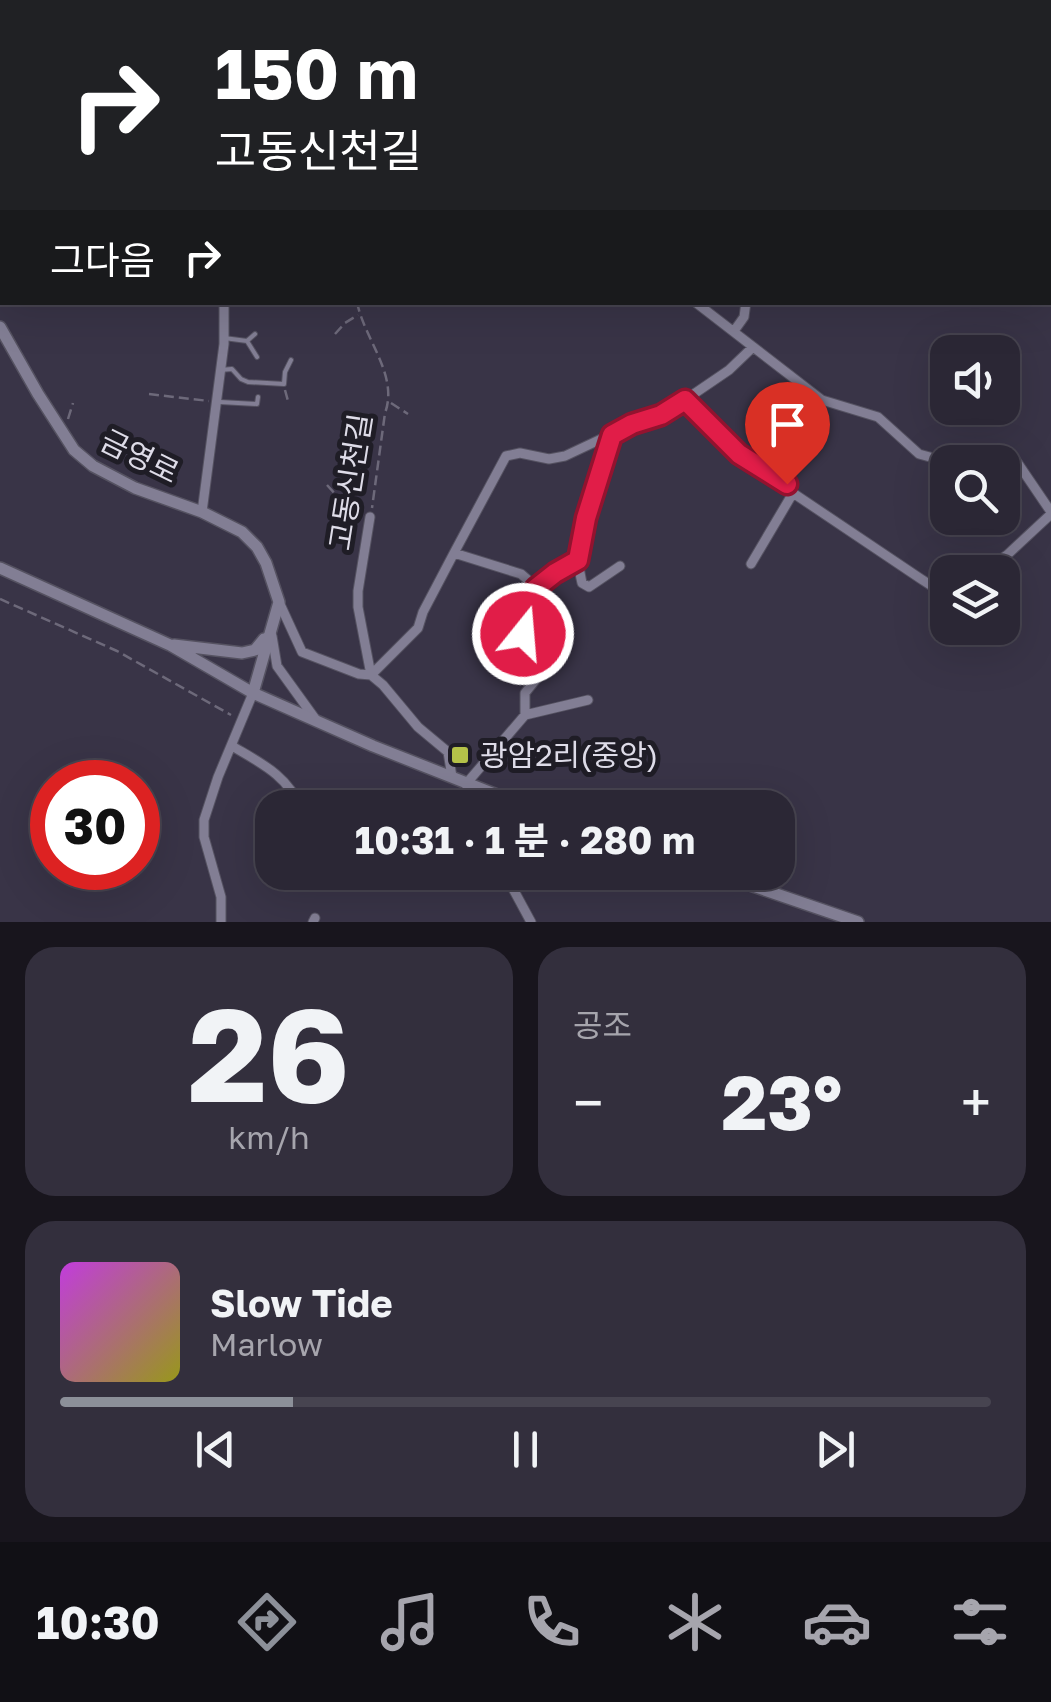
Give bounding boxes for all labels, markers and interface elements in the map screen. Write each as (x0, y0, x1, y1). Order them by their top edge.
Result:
text: 150 m (215, 30, 418, 114)
icon: right (50, 40, 180, 170)
text: 고동신천길 (215, 123, 422, 177)
icon: right (175, 230, 230, 285)
text: 그다음 (50, 237, 155, 282)
map controls (930, 335, 1020, 645)
button: sound (930, 335, 1020, 425)
pin (745, 382, 830, 485)
icon: arrive (760, 397, 815, 452)
street label: 고동신천길 (321, 411, 379, 553)
street label: 금영로 (95, 422, 185, 490)
button: search (930, 445, 1020, 535)
button: layers (930, 555, 1020, 645)
position arrow (471, 582, 575, 686)
place label: 광암2리(중앙) (480, 737, 658, 773)
marker: 광암2리(중앙) (449, 744, 471, 766)
speed limit sign: 30 (30, 760, 160, 890)
text: 10:31 · 1 분 · 280 m (355, 817, 695, 862)
text: 26 (188, 975, 350, 1131)
text: 공조 (573, 1006, 632, 1044)
text: 23° (722, 1056, 842, 1147)
text: − (573, 1069, 603, 1135)
text: + (961, 1069, 991, 1135)
text: km/h (228, 1118, 310, 1156)
text: Slow Tide (210, 1280, 393, 1325)
text: Marlow (210, 1325, 323, 1363)
icon: previous (188, 1422, 243, 1477)
icon: pause (498, 1422, 553, 1477)
icon: next (808, 1422, 863, 1477)
icon: directions (232, 1587, 302, 1657)
icon: music (375, 1587, 445, 1657)
icon: phone (517, 1587, 587, 1657)
icon: climate (660, 1587, 730, 1657)
icon: car (802, 1587, 872, 1657)
icon: filters (945, 1587, 1015, 1657)
text: 10:30 (36, 1595, 160, 1649)

